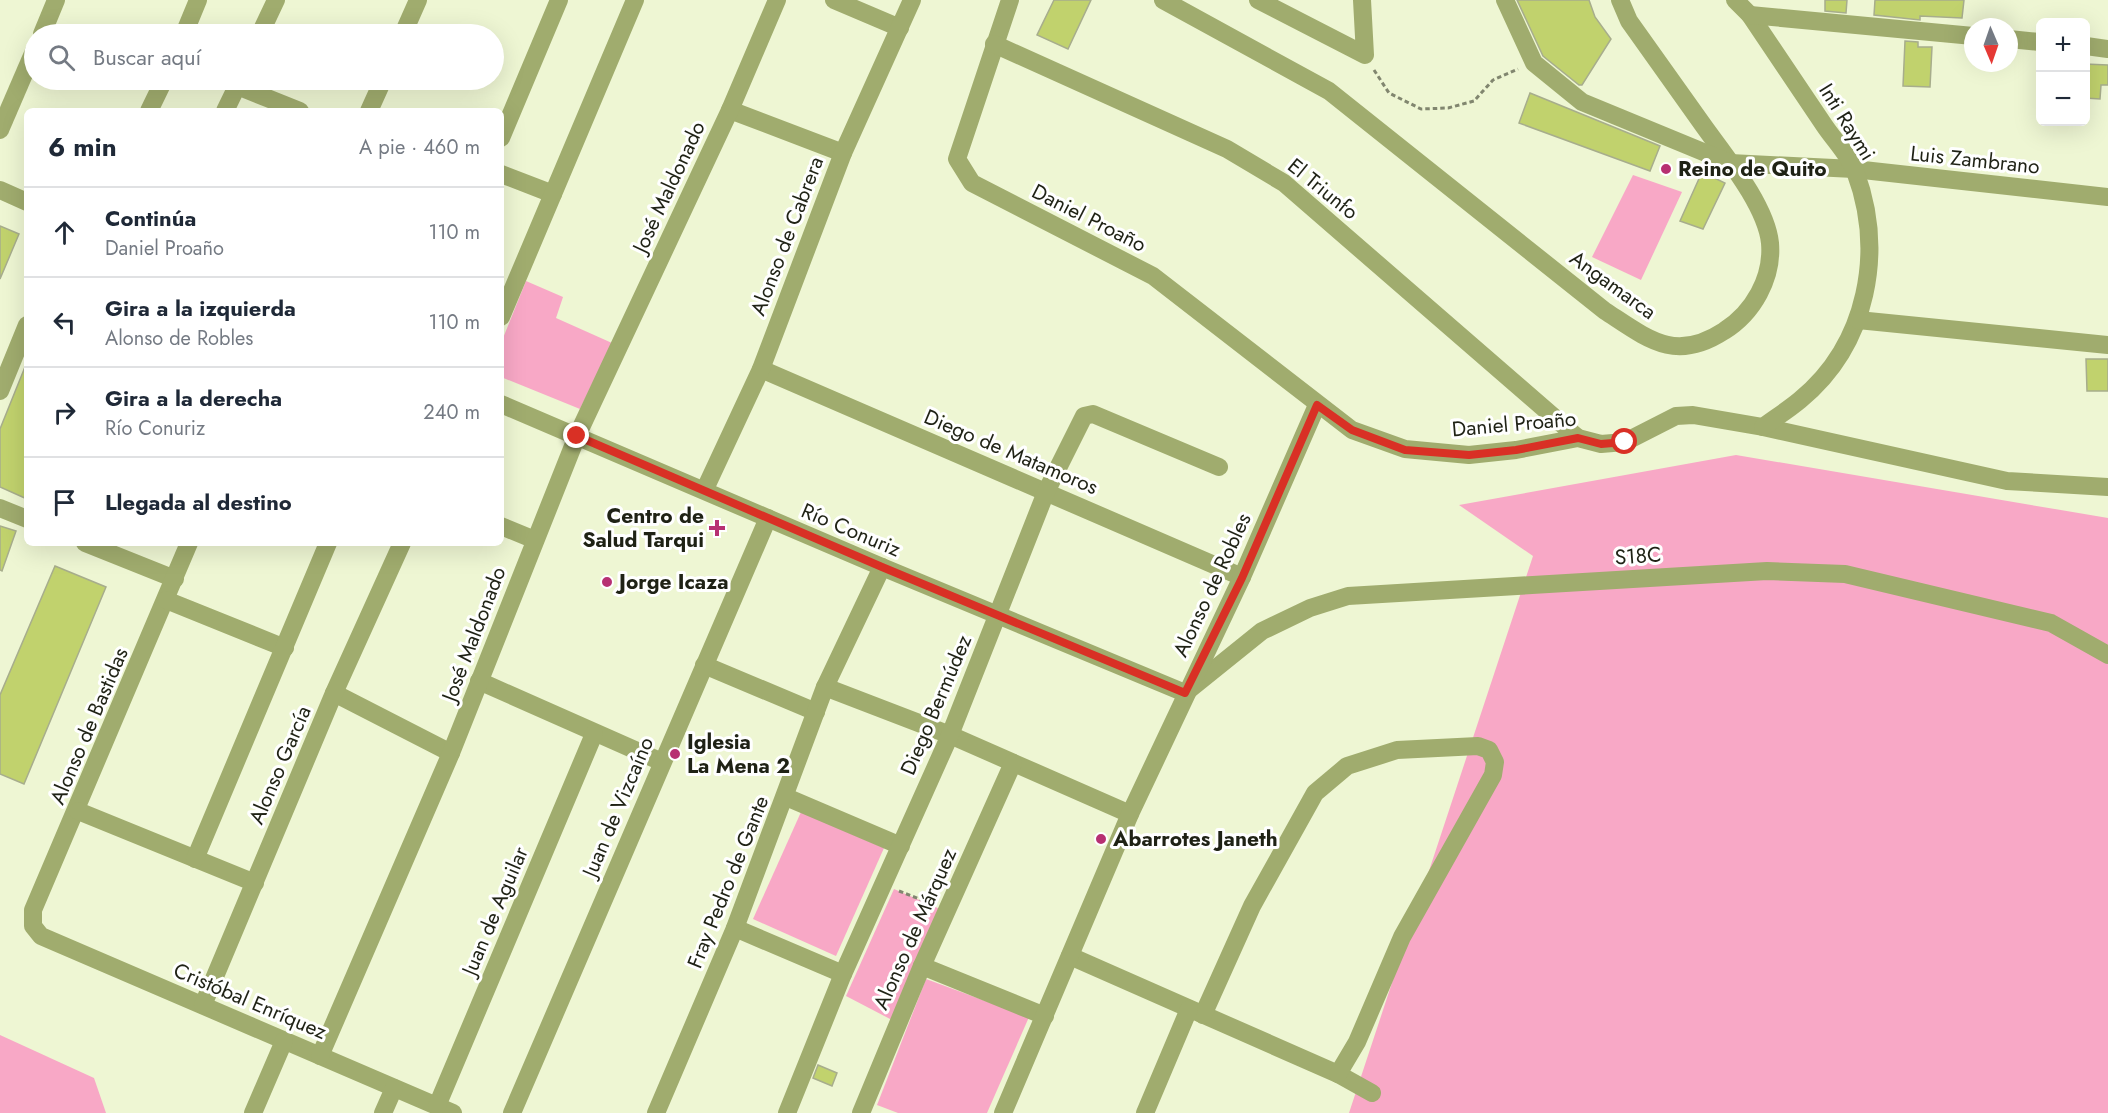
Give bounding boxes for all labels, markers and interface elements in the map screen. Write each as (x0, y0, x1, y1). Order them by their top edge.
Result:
north arrow (1964, 18, 2018, 72)
map controls (2036, 18, 2090, 126)
button: + (2036, 18, 2090, 72)
search box (24, 24, 504, 90)
icon: search (45, 41, 78, 74)
text: Buscar aquí (93, 41, 201, 73)
button: − (2036, 72, 2090, 126)
street label: Inti Raymi (1812, 78, 1882, 166)
street label: José Maldonado (624, 116, 713, 260)
text: 6 min (48, 128, 117, 166)
text: A pie · 460 m (359, 133, 480, 162)
street label: Luis Zambrano (1909, 138, 2041, 182)
street label: El Triunfo (1281, 151, 1365, 227)
street label: Alonso de Cabrera (743, 152, 831, 320)
place label: Reino de Quito (1678, 154, 1827, 184)
marker: Reino de Quito (1659, 162, 1673, 176)
street label: Daniel Proaño (1027, 176, 1151, 260)
text: Continúa (105, 202, 196, 234)
icon: ahead (48, 216, 81, 249)
text: 110 m (428, 218, 480, 247)
text: Daniel Proaño (105, 234, 224, 263)
street label: Angamarca (1564, 243, 1662, 327)
text: Gira a la izquierda (105, 292, 296, 324)
icon: left (48, 306, 81, 339)
text: 110 m (428, 308, 480, 337)
text: Alonso de Robles (105, 324, 253, 353)
text: Gira a la derecha (105, 382, 282, 414)
icon: right (48, 396, 81, 429)
text: 240 m (423, 398, 480, 427)
street label: Diego de Matamoros (919, 402, 1103, 502)
street label: Daniel Proaño (1451, 404, 1577, 444)
text: Río Conuriz (105, 414, 205, 443)
route end (563, 422, 589, 448)
route start (1611, 428, 1637, 454)
icon: arrive (48, 486, 81, 519)
text: Llegada al destino (105, 486, 292, 518)
street label: Río Conuriz (797, 496, 906, 564)
place label: Centro de Salud Tarqui (582, 501, 704, 555)
street label: Alonso de Robles (1165, 508, 1259, 662)
marker: Centro de Salud Tarqui (708, 519, 726, 537)
street label: S18C (1614, 539, 1662, 573)
street label: José Maldonado (433, 562, 513, 708)
place label: Jorge Icaza (615, 567, 728, 597)
marker: Jorge Icaza (600, 575, 614, 589)
street label: Diego Bermúdez (893, 630, 979, 780)
street label: Alonso de Bastidas (42, 643, 136, 809)
street label: Alonso García (242, 701, 318, 829)
place label: Iglesia La Mena 2 (687, 727, 790, 781)
street label: Juan de Vizcaíno (574, 732, 661, 884)
marker: Iglesia La Mena 2 (668, 747, 682, 761)
street label: Fray Pedro de Gante (680, 791, 776, 973)
place label: Abarrotes Janeth (1112, 824, 1278, 854)
marker: Abarrotes Janeth (1094, 832, 1108, 846)
street label: Juan de Aguilar (453, 841, 536, 983)
street label: Alonso de Márquez (866, 843, 964, 1014)
street label: Cristóbal Enríquez (169, 955, 331, 1047)

